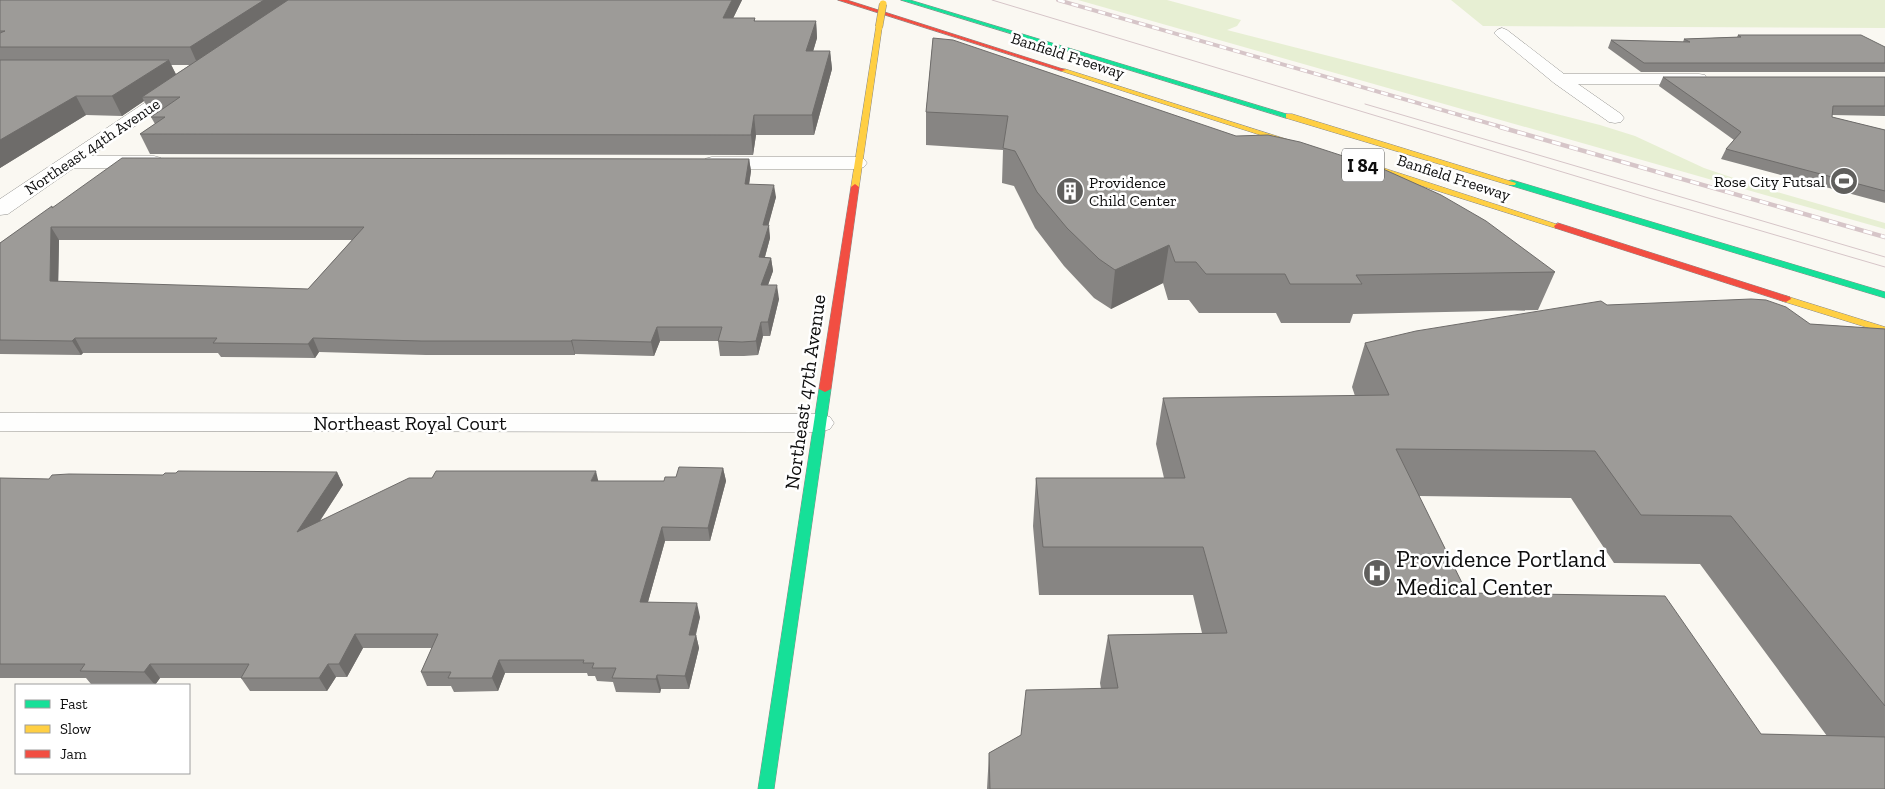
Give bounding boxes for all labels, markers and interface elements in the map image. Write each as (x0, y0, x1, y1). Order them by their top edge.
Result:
street label: Banfield Freeway (1009, 28, 1128, 83)
street label: Northeast 44th Avenue (21, 94, 163, 199)
road number: I 84 (1342, 148, 1384, 182)
street label: Banfield Freeway (1395, 150, 1514, 205)
sports icon: Rose City Futsal (1829, 166, 1859, 196)
place label: Rose City Futsal (1714, 172, 1825, 191)
place label: Providence Child Center (1089, 173, 1177, 210)
building icon: Providence Child Center (1055, 176, 1085, 206)
street label: Northeast 47th Avenue (779, 293, 831, 491)
street label: Northeast Royal Court (313, 411, 507, 435)
place label: Providence Portland Medical Center (1396, 544, 1606, 601)
hospital icon: Providence Portland Medical Center (1362, 558, 1392, 588)
legend (15, 684, 190, 774)
text: Fast (60, 695, 88, 713)
text: Slow (60, 720, 92, 738)
text: Jam (60, 745, 87, 763)

